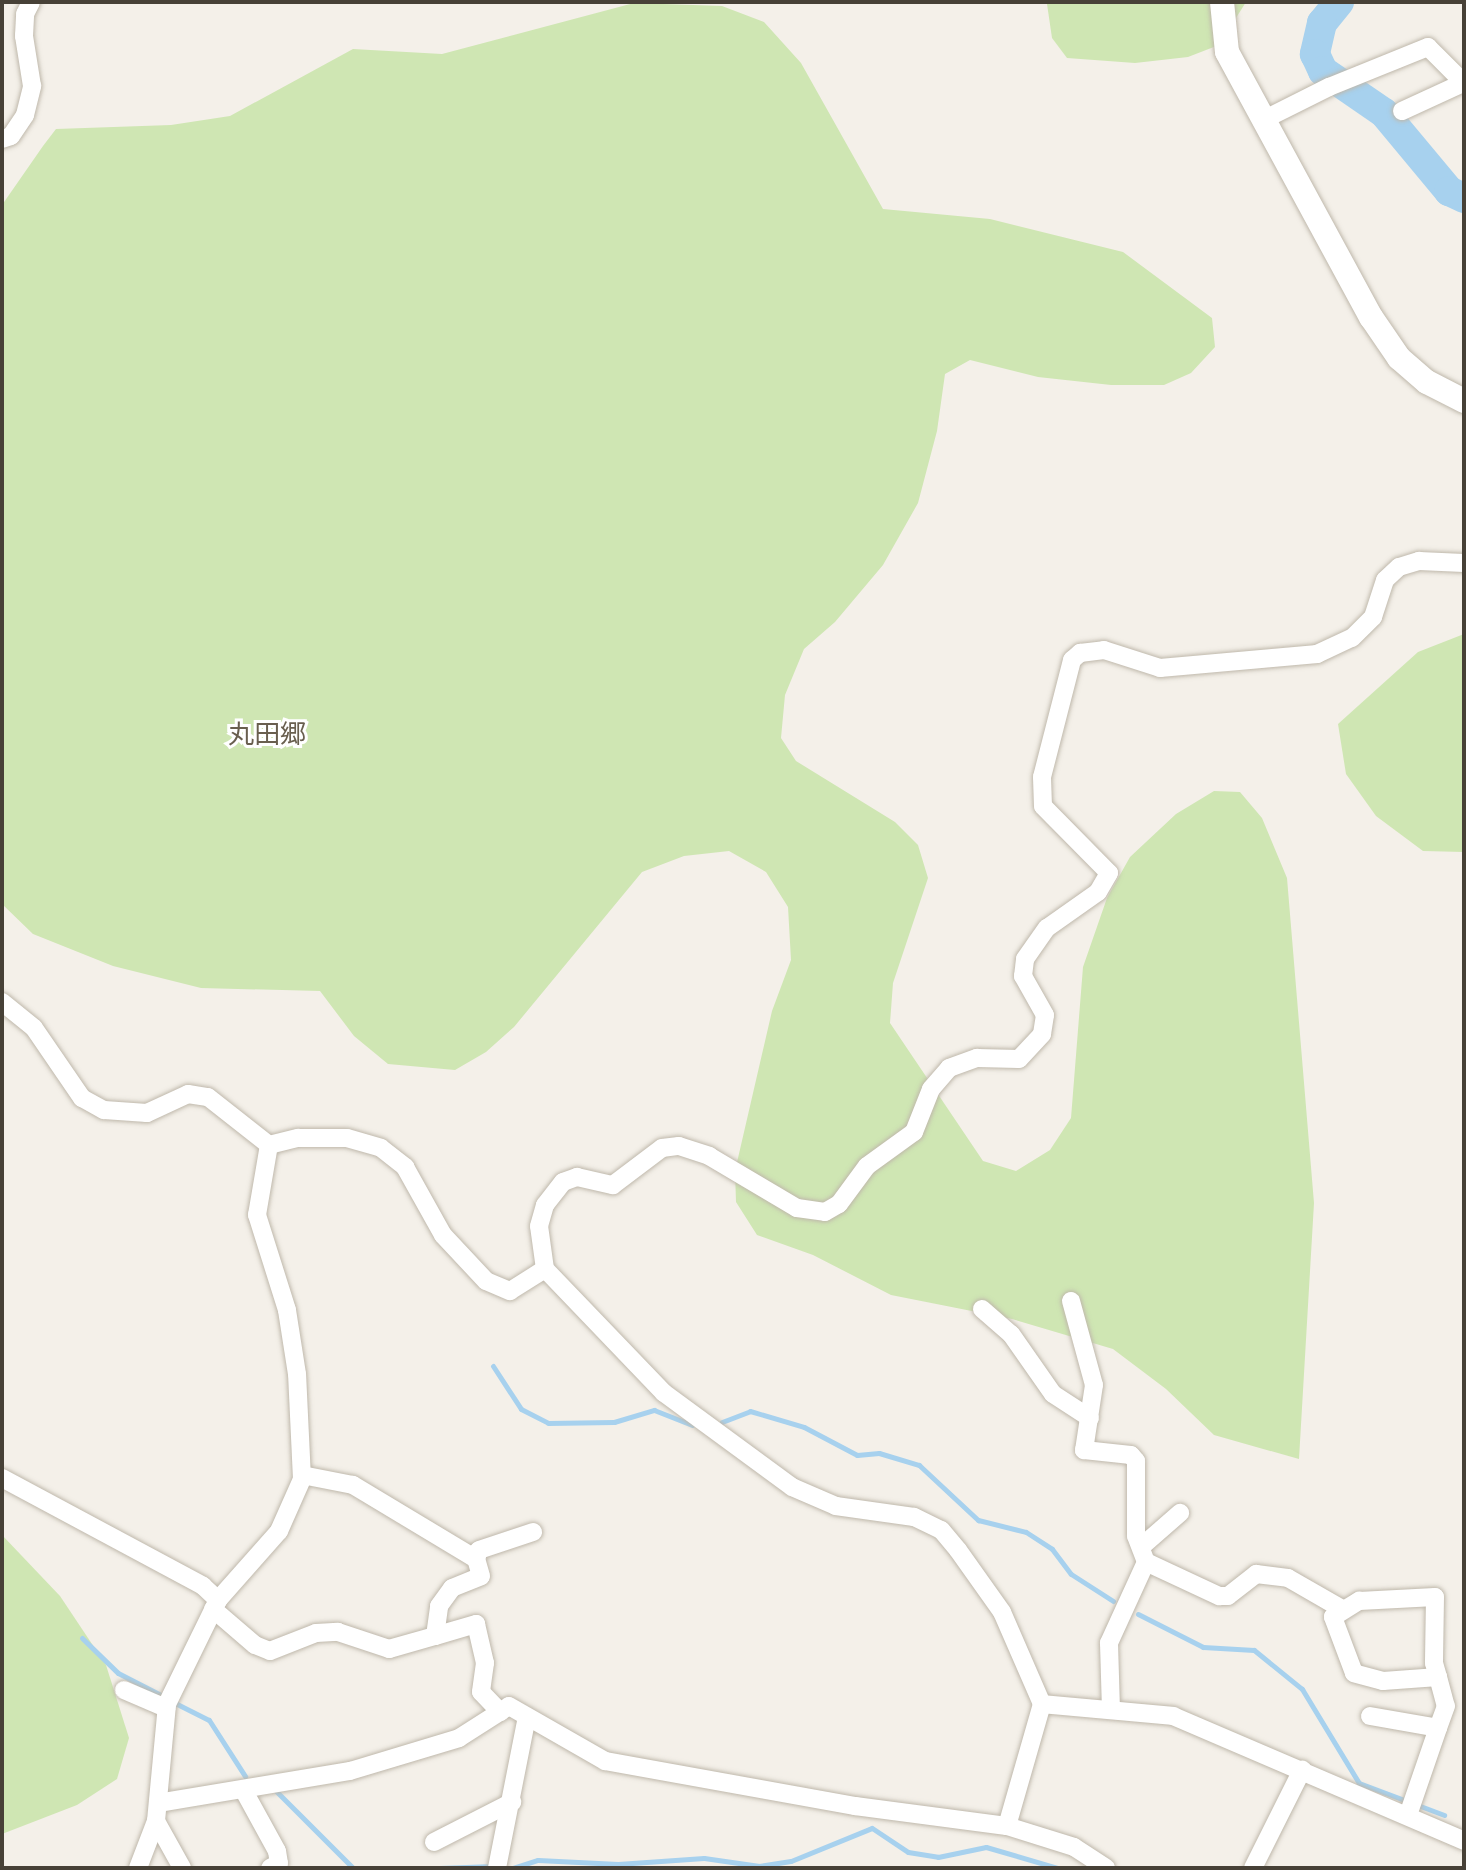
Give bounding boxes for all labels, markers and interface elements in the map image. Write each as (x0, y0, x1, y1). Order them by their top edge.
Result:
district label: 丸田郷 (228, 719, 306, 751)

